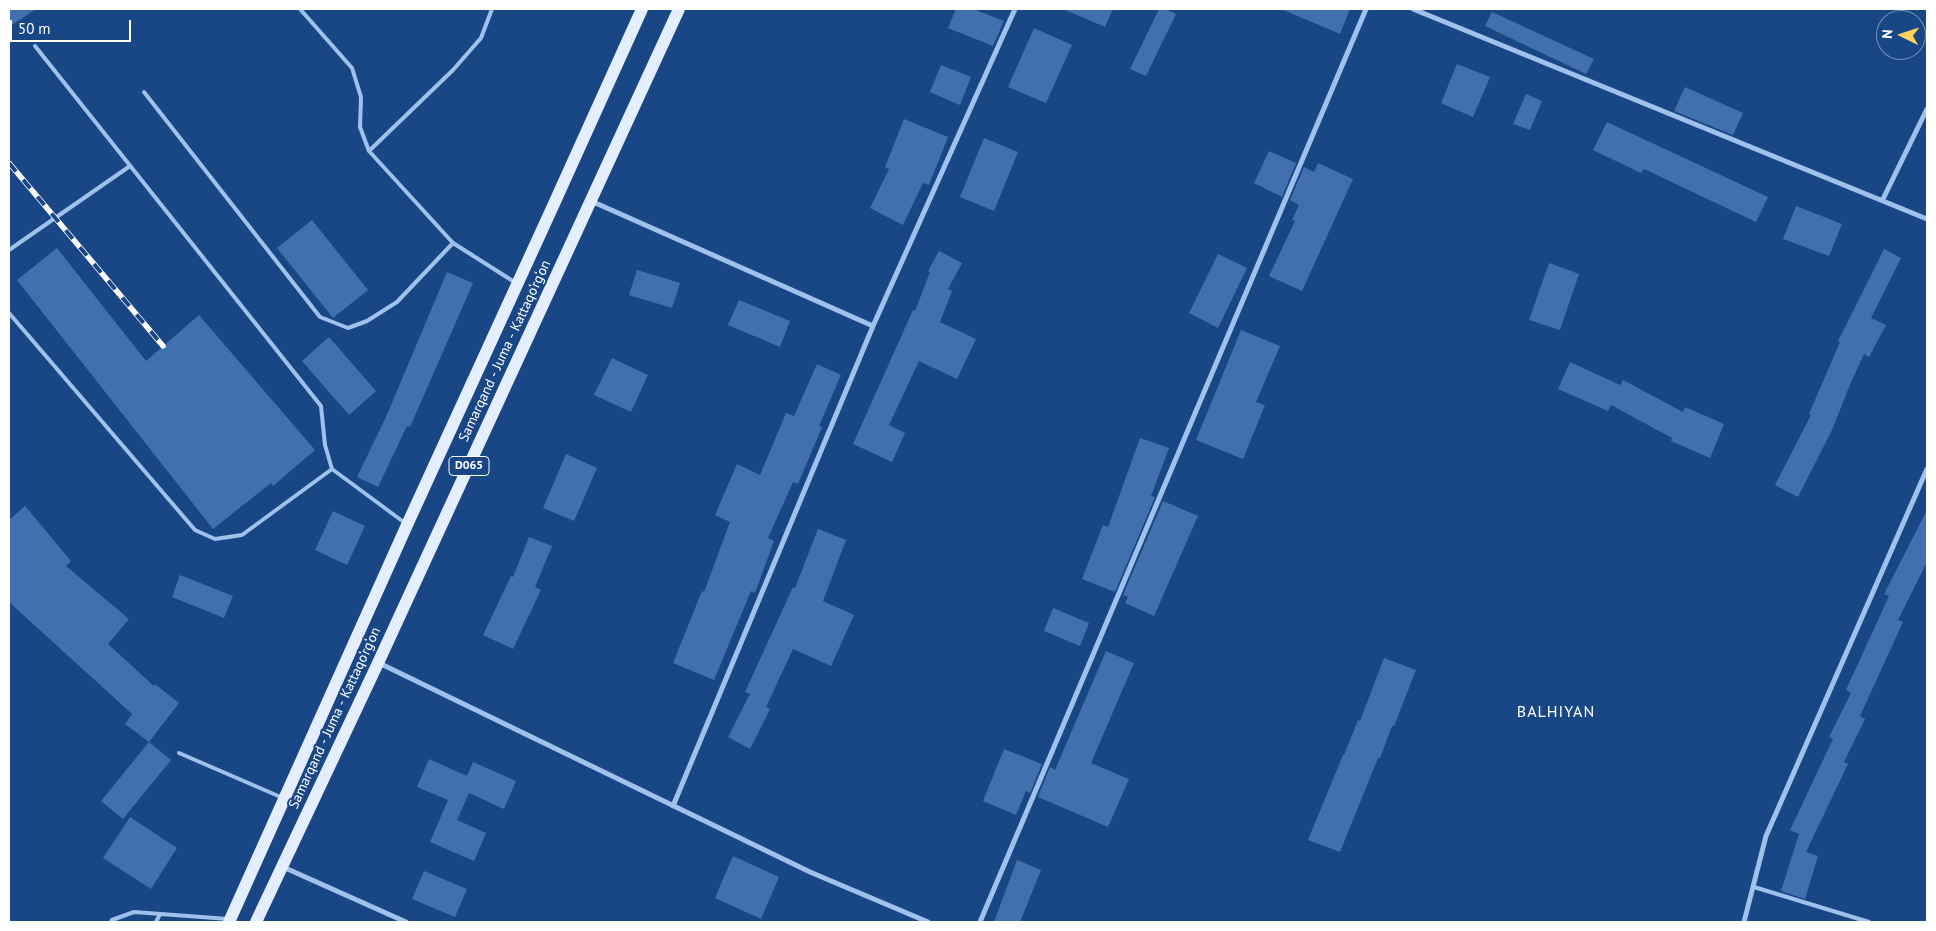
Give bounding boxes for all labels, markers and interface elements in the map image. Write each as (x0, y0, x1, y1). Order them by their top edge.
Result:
scale bar (12, 10, 134, 42)
north arrow (1876, 10, 1926, 60)
text: 50 m (18, 19, 51, 38)
text: N (1878, 29, 1896, 39)
street label: Samarqand - Juma - Kattaqo‘rg‘on (455, 258, 555, 444)
road number: D065 (449, 456, 489, 476)
street label: Samarqand - Juma - Kattaqo‘rg‘on (285, 625, 385, 811)
district label: BALHIYAN (1516, 702, 1596, 722)

